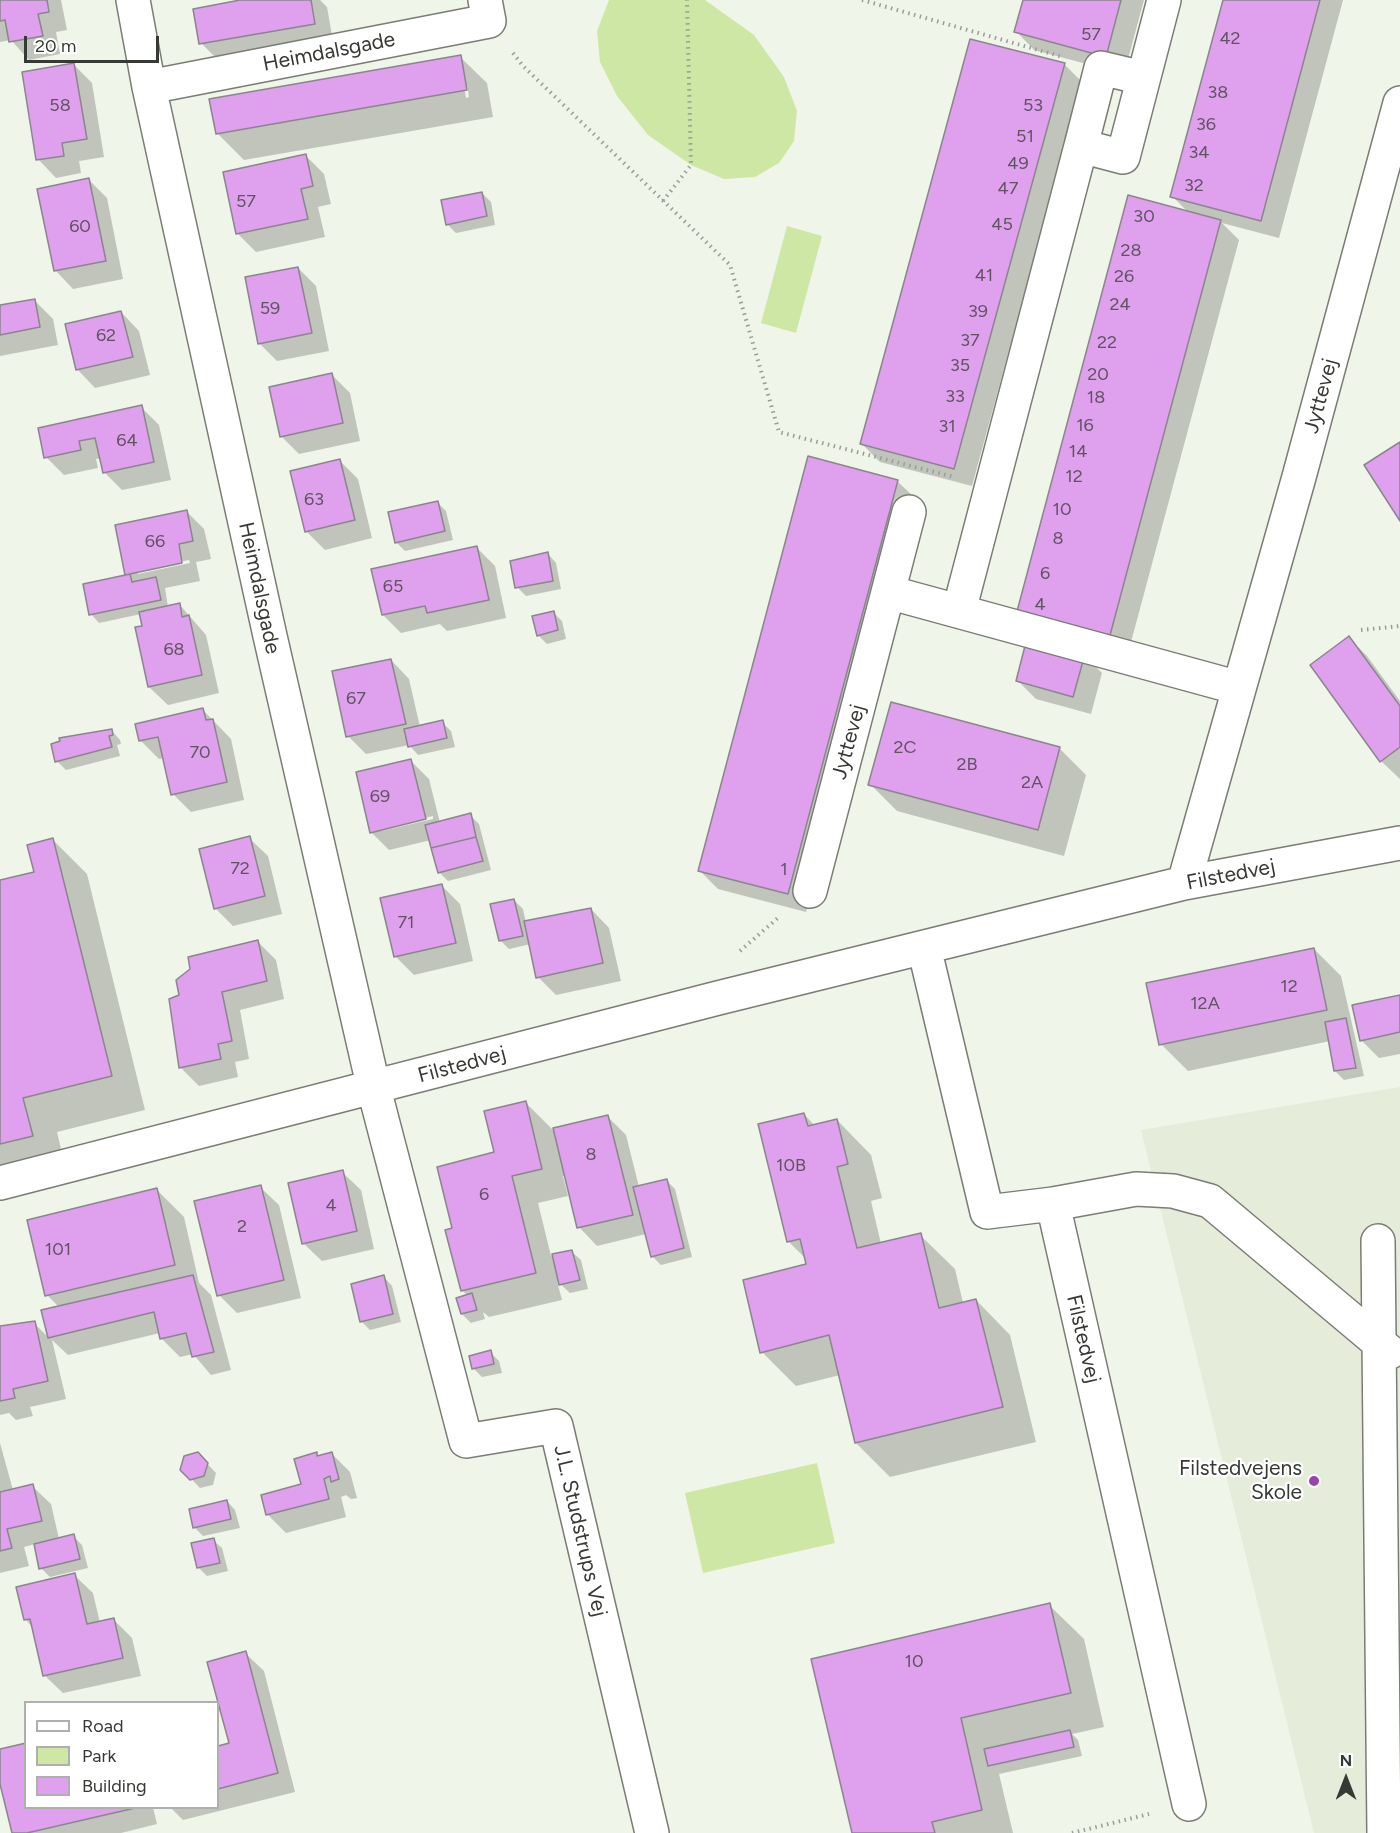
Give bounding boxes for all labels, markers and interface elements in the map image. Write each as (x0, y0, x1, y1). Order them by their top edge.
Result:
scale bar (27, 24, 162, 62)
house number: 57 (1081, 24, 1101, 46)
street label: Heimdalsgade (261, 27, 397, 77)
house number: 42 (1219, 28, 1241, 50)
text: 20 m (35, 35, 76, 57)
house number: 38 (1208, 82, 1228, 104)
house number: 58 (49, 95, 71, 117)
house number: 53 (1023, 95, 1043, 117)
house number: 36 (1196, 114, 1216, 136)
house number: 51 (1016, 126, 1034, 148)
house number: 34 (1189, 142, 1209, 164)
house number: 49 (1007, 153, 1029, 175)
house number: 32 (1184, 175, 1204, 197)
house number: 47 (998, 178, 1018, 200)
house number: 57 (236, 191, 256, 213)
house number: 30 (1133, 206, 1155, 228)
house number: 45 (991, 214, 1013, 236)
house number: 60 (69, 216, 91, 238)
house number: 28 (1120, 240, 1142, 262)
house number: 41 (975, 265, 993, 287)
house number: 26 (1114, 266, 1134, 288)
house number: 24 (1109, 294, 1131, 316)
house number: 59 (260, 298, 280, 320)
house number: 39 (968, 301, 988, 323)
house number: 62 (96, 325, 116, 347)
house number: 37 (960, 330, 980, 352)
house number: 22 (1097, 332, 1117, 354)
house number: 35 (950, 355, 970, 377)
street label: Jyttevej (1299, 356, 1343, 436)
house number: 20 (1087, 364, 1109, 386)
house number: 33 (945, 386, 965, 408)
house number: 18 (1087, 387, 1105, 409)
house number: 16 (1076, 415, 1094, 437)
house number: 31 (938, 416, 956, 438)
house number: 64 (116, 430, 138, 452)
house number: 14 (1069, 441, 1087, 463)
house number: 12 (1065, 466, 1083, 488)
house number: 63 (304, 489, 324, 511)
house number: 10 (1053, 499, 1071, 521)
street label: Heimdalsgade (233, 520, 285, 656)
house number: 8 (1052, 528, 1064, 550)
house number: 66 (145, 531, 165, 553)
house number: 6 (1040, 563, 1050, 585)
house number: 65 (383, 576, 403, 598)
house number: 4 (1034, 594, 1046, 616)
house number: 68 (163, 639, 185, 661)
house number: 67 (346, 688, 366, 710)
street label: Jyttevej (827, 702, 871, 782)
house number: 2C (893, 737, 917, 759)
house number: 70 (189, 742, 211, 764)
house number: 2B (956, 754, 978, 776)
house number: 2A (1021, 772, 1043, 794)
house number: 69 (370, 786, 390, 808)
street label: Filstedvej (1184, 854, 1278, 896)
house number: 72 (230, 858, 250, 880)
house number: 1 (780, 859, 788, 881)
house number: 71 (397, 912, 415, 934)
house number: 12 (1280, 976, 1298, 998)
house number: 12A (1190, 993, 1220, 1015)
street label: Filstedvej (415, 1041, 509, 1089)
house number: 8 (585, 1144, 597, 1166)
house number: 10B (776, 1155, 806, 1177)
house number: 6 (479, 1184, 489, 1206)
house number: 4 (325, 1195, 337, 1217)
house number: 2 (237, 1216, 247, 1238)
house number: 101 (45, 1239, 71, 1261)
street label: Filstedvej (1061, 1292, 1105, 1386)
street label: J.L. Studstrups Vej (548, 1443, 612, 1619)
place label: Filstedvejens Skole (1179, 1456, 1302, 1506)
marker: Filstedvejens Skole (1307, 1474, 1321, 1488)
house number: 10 (905, 1651, 923, 1673)
legend (24, 1701, 219, 1809)
text: Road (82, 1715, 123, 1737)
text: Park (82, 1745, 116, 1767)
north arrow (1316, 1749, 1376, 1809)
text: N (1340, 1751, 1352, 1770)
text: Building (82, 1775, 147, 1797)

